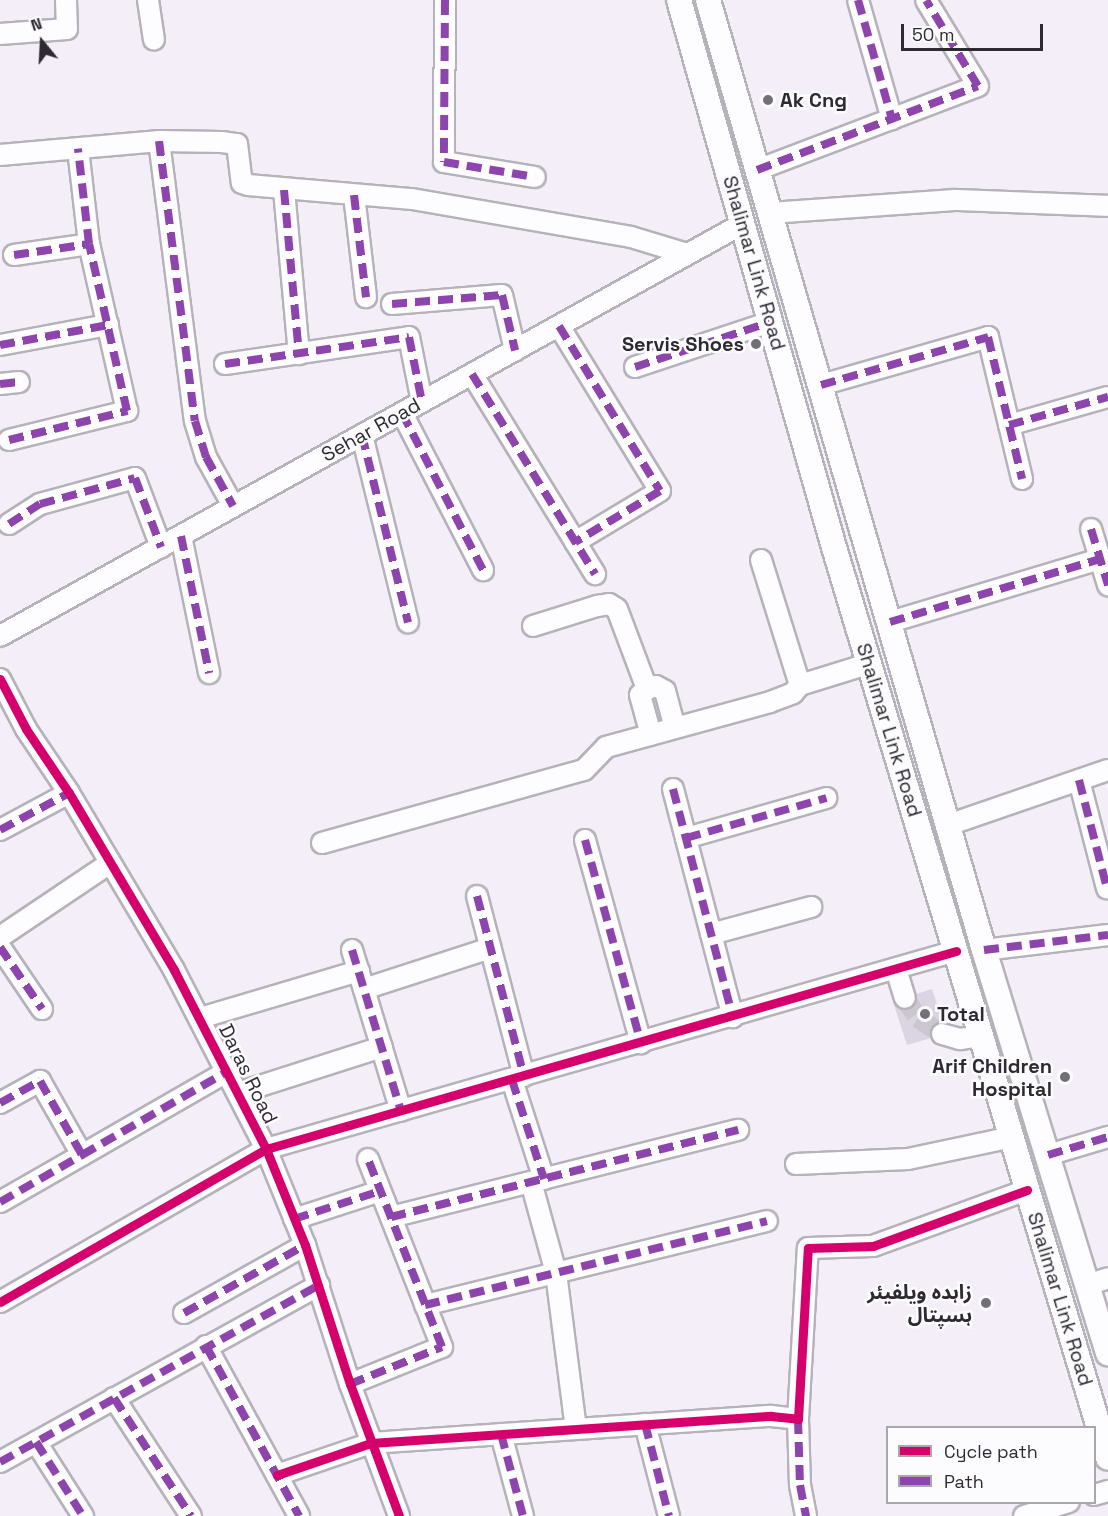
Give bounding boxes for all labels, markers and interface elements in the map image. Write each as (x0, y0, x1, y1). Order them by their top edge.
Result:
north arrow (12, 12, 72, 72)
scale bar (904, 12, 1046, 50)
text: N (28, 13, 45, 36)
text: 50 m (912, 23, 954, 46)
place label: Ak Cng (780, 88, 847, 112)
marker: Ak Cng (761, 93, 775, 107)
street label: Shalimar Link Road (718, 173, 790, 353)
place label: Servis Shoes (622, 332, 744, 356)
marker: Servis Shoes (749, 337, 763, 351)
street label: Sehar Road (317, 393, 425, 467)
street label: Shalimar Link Road (851, 640, 927, 820)
place label: Total (937, 1002, 985, 1026)
marker: Total (918, 1007, 932, 1021)
street label: Daras Road (214, 1020, 282, 1128)
place label: Arif Children Hospital (932, 1054, 1052, 1101)
marker: Arif Children Hospital (1056, 1068, 1074, 1086)
street label: Shalimar Link Road (1022, 1209, 1098, 1389)
place label: زاہدہ ویلفیئر ہسپتال (867, 1280, 972, 1327)
marker: زاہدہ ویلفیئر ہسپتال (977, 1294, 995, 1312)
legend (886, 1426, 1096, 1504)
text: Cycle path (944, 1440, 1038, 1463)
text: Path (944, 1470, 984, 1493)

